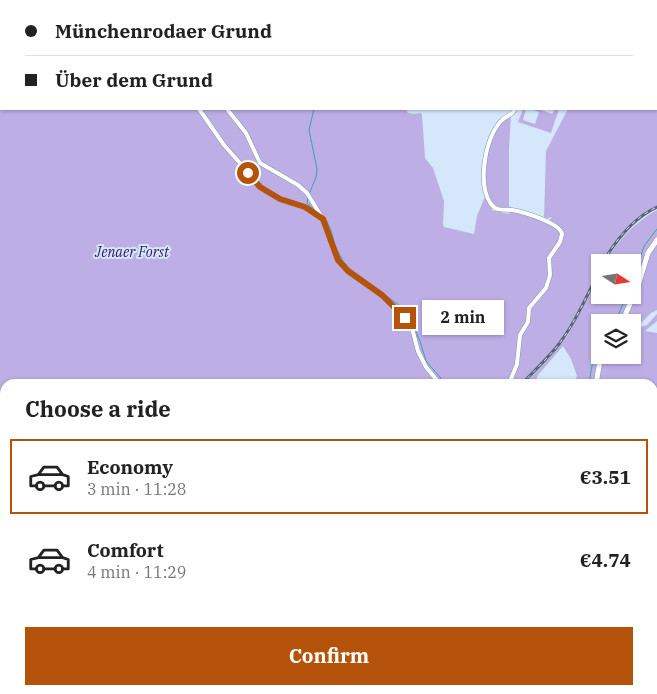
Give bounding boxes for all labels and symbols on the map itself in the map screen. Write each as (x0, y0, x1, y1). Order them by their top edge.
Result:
route start (237, 162, 259, 184)
park label: Jenaer Forst (94, 243, 170, 261)
north arrow (591, 254, 641, 304)
callout: 2 min (422, 300, 505, 336)
route end (394, 307, 416, 329)

